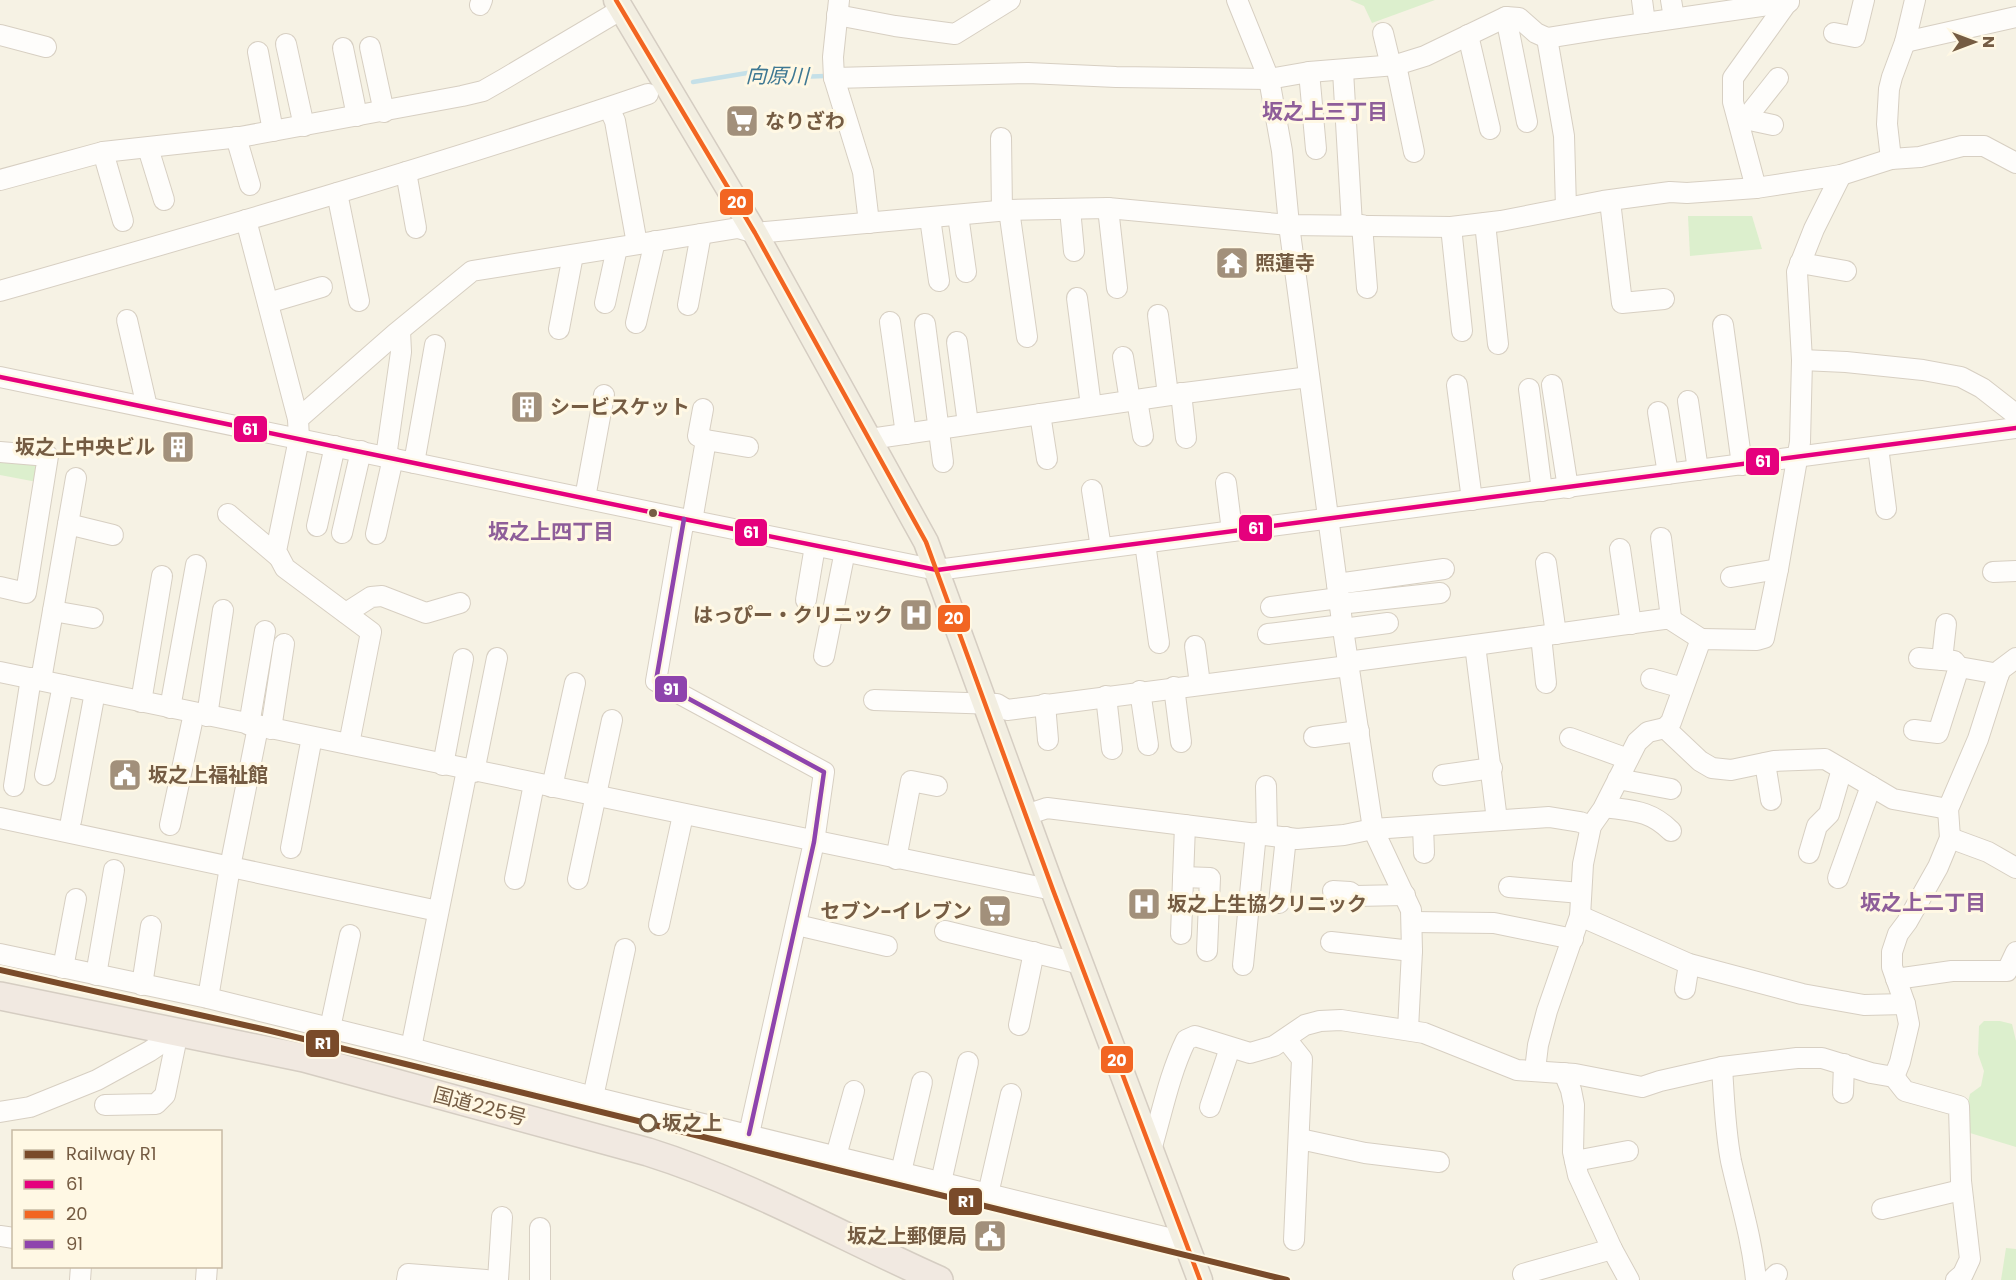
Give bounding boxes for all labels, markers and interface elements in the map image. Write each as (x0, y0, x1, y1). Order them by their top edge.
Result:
north arrow (1944, 12, 2004, 72)
text: N (1977, 36, 2000, 48)
water label: 向原川 (745, 60, 811, 91)
district label: 坂之上三丁目 (1262, 97, 1388, 126)
supermarket icon: なりざわ (724, 103, 760, 139)
place label: なりざわ (765, 107, 845, 135)
line badge: 20 (719, 188, 754, 216)
text: 20 (727, 191, 747, 214)
temple icon: 照蓮寺 (1214, 245, 1250, 281)
place label: 照蓮寺 (1255, 249, 1315, 277)
building icon: シービスケット (509, 389, 545, 425)
place label: シービスケット (550, 393, 690, 421)
line badge: 61 (233, 415, 268, 443)
text: 61 (242, 418, 258, 441)
building icon: 坂之上中央ビル (160, 429, 196, 465)
place label: 坂之上中央ビル (15, 433, 155, 461)
line badge: 61 (1745, 447, 1780, 476)
text: 61 (1755, 450, 1771, 473)
unlabelled marker (647, 507, 659, 519)
line badge: 61 (1238, 514, 1273, 542)
district label: 坂之上四丁目 (488, 517, 614, 546)
text: 61 (1248, 517, 1264, 540)
line badge: 61 (734, 518, 768, 547)
text: 61 (743, 521, 759, 544)
hospital icon: はっぴー・クリニック (898, 597, 934, 633)
place label: はっぴー・クリニック (693, 601, 893, 629)
line badge: 20 (937, 604, 971, 633)
text: 20 (944, 607, 964, 630)
line badge: 91 (654, 675, 688, 703)
text: 91 (663, 678, 679, 701)
public building icon: 坂之上福祉館 (107, 757, 143, 793)
place label: 坂之上福祉館 (148, 761, 268, 789)
hospital icon: 坂之上生協クリニック (1126, 886, 1162, 922)
district label: 坂之上二丁目 (1860, 888, 1986, 917)
place label: 坂之上生協クリニック (1167, 890, 1367, 918)
supermarket icon: セブン-イレブン (977, 893, 1013, 929)
place label: セブン-イレブン (820, 897, 972, 925)
line badge: R1 (305, 1029, 340, 1058)
text: R1 (315, 1032, 331, 1055)
line badge: 20 (1100, 1045, 1134, 1074)
text: 20 (1107, 1049, 1127, 1072)
street label: 国道225号 (430, 1080, 530, 1132)
place label: 坂之上 (662, 1109, 722, 1137)
marker: 坂之上 (639, 1114, 657, 1132)
legend (12, 1130, 222, 1268)
text: Railway R1 (66, 1141, 157, 1166)
text: 61 (66, 1171, 83, 1196)
line badge: R1 (948, 1187, 983, 1216)
text: R1 (958, 1190, 974, 1213)
text: 20 (66, 1201, 88, 1226)
public building icon: 坂之上郵便局 (972, 1218, 1008, 1254)
place label: 坂之上郵便局 (847, 1222, 967, 1250)
text: 91 (66, 1231, 83, 1256)

